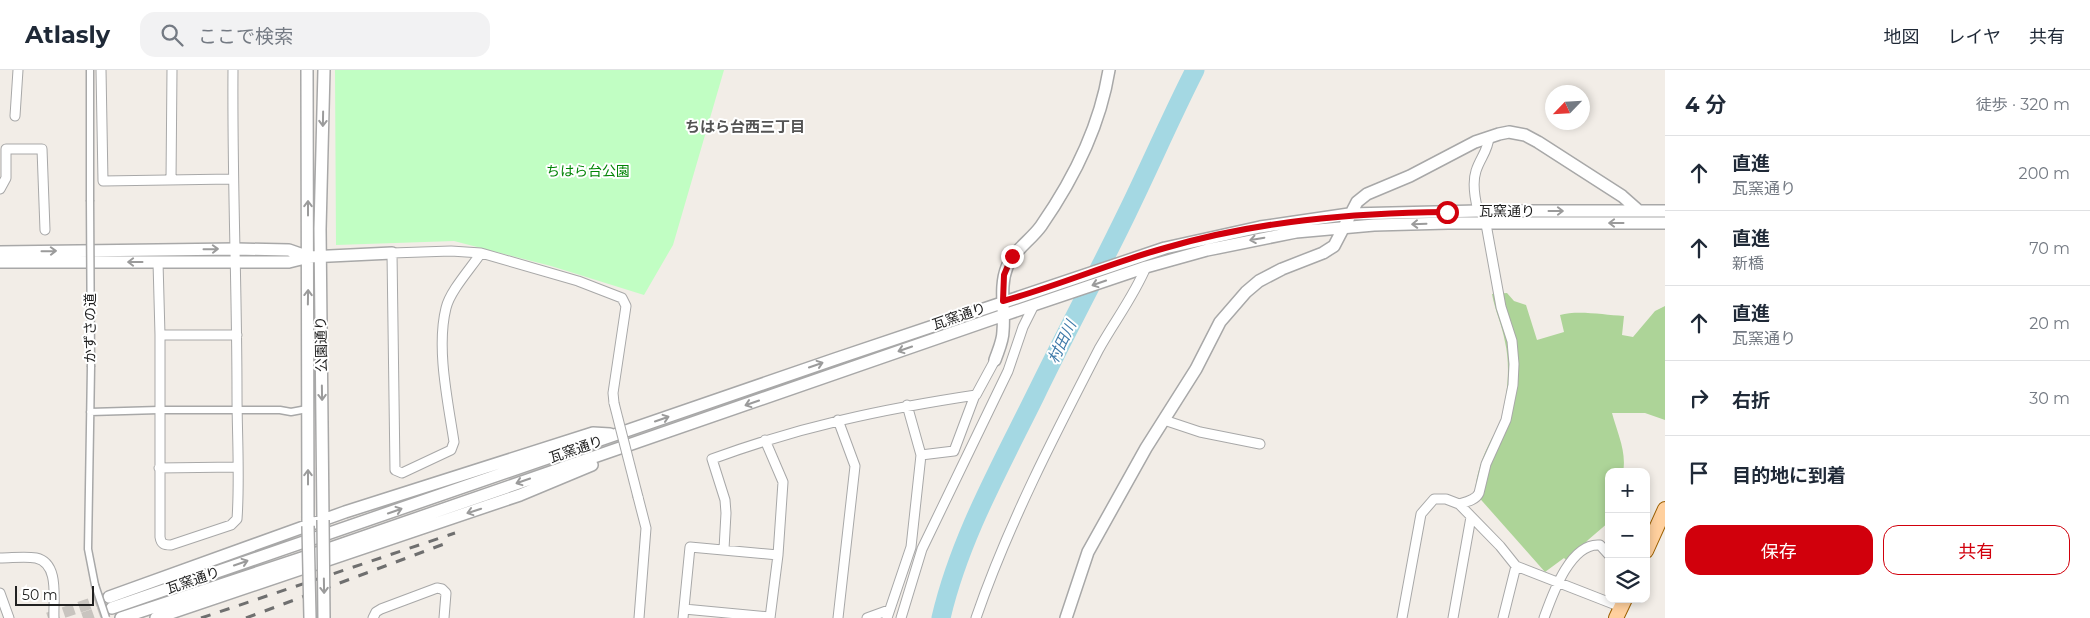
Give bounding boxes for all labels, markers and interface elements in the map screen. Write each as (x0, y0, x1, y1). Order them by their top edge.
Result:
search box (140, 12, 490, 57)
text: Atlasly (25, 20, 110, 49)
icon: search (158, 21, 186, 49)
text: ここで検索 (198, 25, 293, 48)
text: 地図 (1884, 26, 1920, 48)
text: レイヤ (1948, 26, 2001, 48)
text: 共有 (2029, 26, 2065, 48)
north arrow (1545, 85, 1590, 130)
text: 4 分 (1685, 92, 1726, 117)
text: 徒歩 · 320 m (1976, 95, 2070, 114)
one-way arrow (318, 110, 327, 126)
district label: ちはら台西三丁目 (685, 117, 805, 136)
text: 直進 (1732, 152, 1770, 175)
icon: ahead (1685, 159, 1713, 187)
park label: ちはら台公園 (546, 162, 630, 180)
text: 200 m (2019, 164, 2070, 183)
text: 瓦窯通り (1732, 179, 1796, 198)
one-way arrow (303, 200, 313, 216)
route start (1436, 201, 1459, 224)
street label: 瓦窯通り (1479, 202, 1535, 220)
one-way arrow (1548, 206, 1564, 216)
one-way arrow (1609, 218, 1625, 228)
one-way arrow (1411, 219, 1427, 228)
text: 直進 (1732, 227, 1770, 250)
one-way arrow (1250, 234, 1266, 244)
icon: ahead (1685, 234, 1713, 262)
text: 70 m (2029, 239, 2070, 258)
one-way arrow (202, 244, 219, 254)
route end (1001, 245, 1024, 268)
one-way arrow (40, 246, 56, 256)
text: 新橋 (1732, 254, 1764, 273)
one-way arrow (127, 257, 144, 267)
one-way arrow (1092, 279, 1108, 288)
one-way arrow (303, 289, 313, 306)
street label: かずさの道 (81, 293, 99, 363)
street label: 瓦窯通り (930, 298, 988, 334)
text: 直進 (1732, 302, 1770, 325)
icon: ahead (1685, 309, 1713, 337)
text: 20 m (2029, 314, 2070, 333)
street label: 公園通り (312, 316, 330, 372)
water label: 村田川 (1043, 316, 1081, 366)
text: 瓦窯通り (1732, 329, 1796, 348)
one-way arrow (898, 345, 913, 354)
one-way arrow (808, 360, 824, 370)
one-way arrow (317, 384, 327, 401)
icon: right (1685, 384, 1713, 412)
text: 右折 (1732, 389, 1770, 412)
text: 30 m (2029, 389, 2070, 408)
one-way arrow (745, 399, 760, 408)
one-way arrow (654, 413, 670, 423)
street label: 瓦窯通り (547, 431, 605, 467)
icon: arrive (1685, 459, 1713, 487)
text: 目的地に到着 (1732, 464, 1846, 487)
map controls (1605, 468, 1650, 603)
button: + (1605, 468, 1650, 513)
one-way arrow (303, 469, 313, 486)
one-way arrow (515, 476, 531, 486)
one-way arrow (387, 506, 402, 515)
one-way arrow (467, 506, 483, 516)
button: − (1605, 513, 1650, 558)
button: 保存 (1685, 525, 1873, 575)
button: 共有 (1883, 525, 2070, 575)
one-way arrow (233, 558, 249, 568)
button: layers (1605, 558, 1650, 603)
street label: 瓦窯通り (164, 562, 222, 598)
one-way arrow (319, 578, 329, 594)
scale bar (15, 583, 94, 606)
text: 50 m (22, 586, 58, 604)

